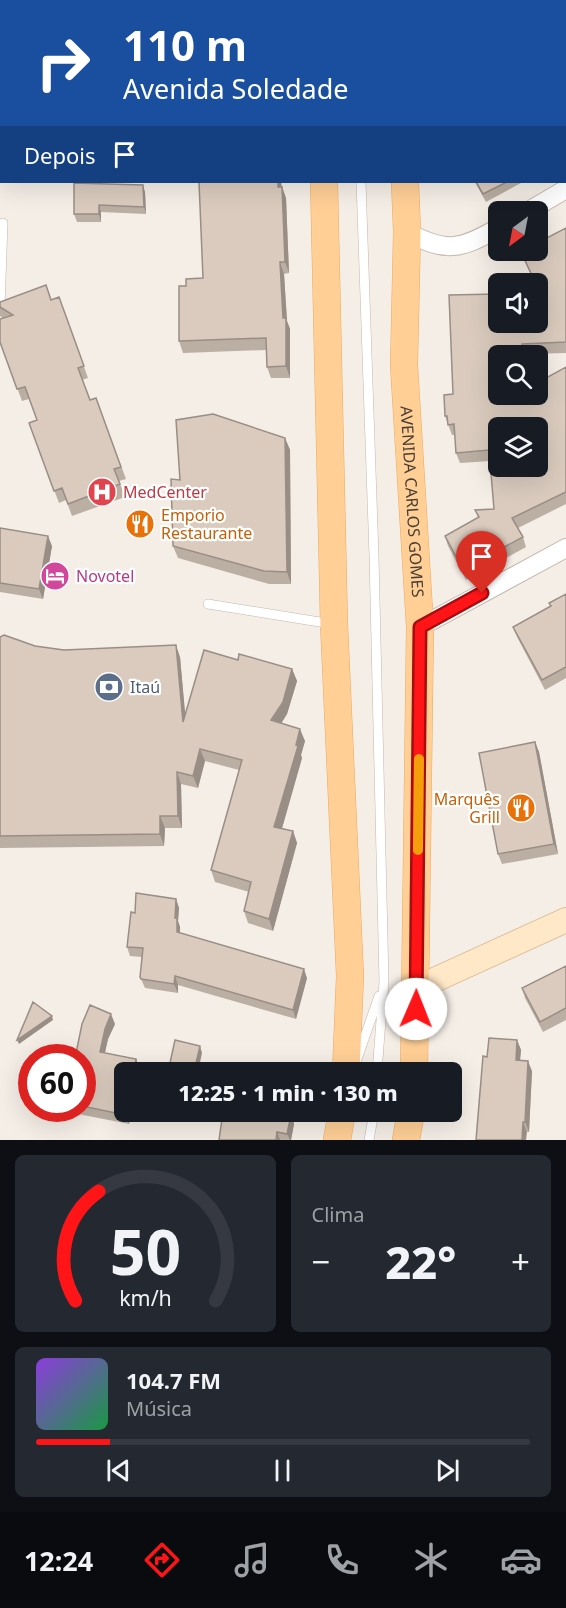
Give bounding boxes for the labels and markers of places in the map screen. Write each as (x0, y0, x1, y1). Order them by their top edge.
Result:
hospital icon: MedCenter (86, 476, 118, 508)
place label: MedCenter (123, 481, 207, 503)
place label: Emporio Restaurante (161, 504, 252, 544)
restaurant icon: Emporio Restaurante (124, 508, 156, 540)
pin (456, 531, 507, 593)
hotel icon: Novotel (39, 560, 71, 592)
place label: Novotel (76, 565, 134, 587)
bank icon: Itaú (93, 671, 125, 703)
place label: Itaú (130, 676, 160, 698)
place label: Marquês Grill (434, 788, 500, 828)
restaurant icon: Marquês Grill (505, 792, 537, 824)

